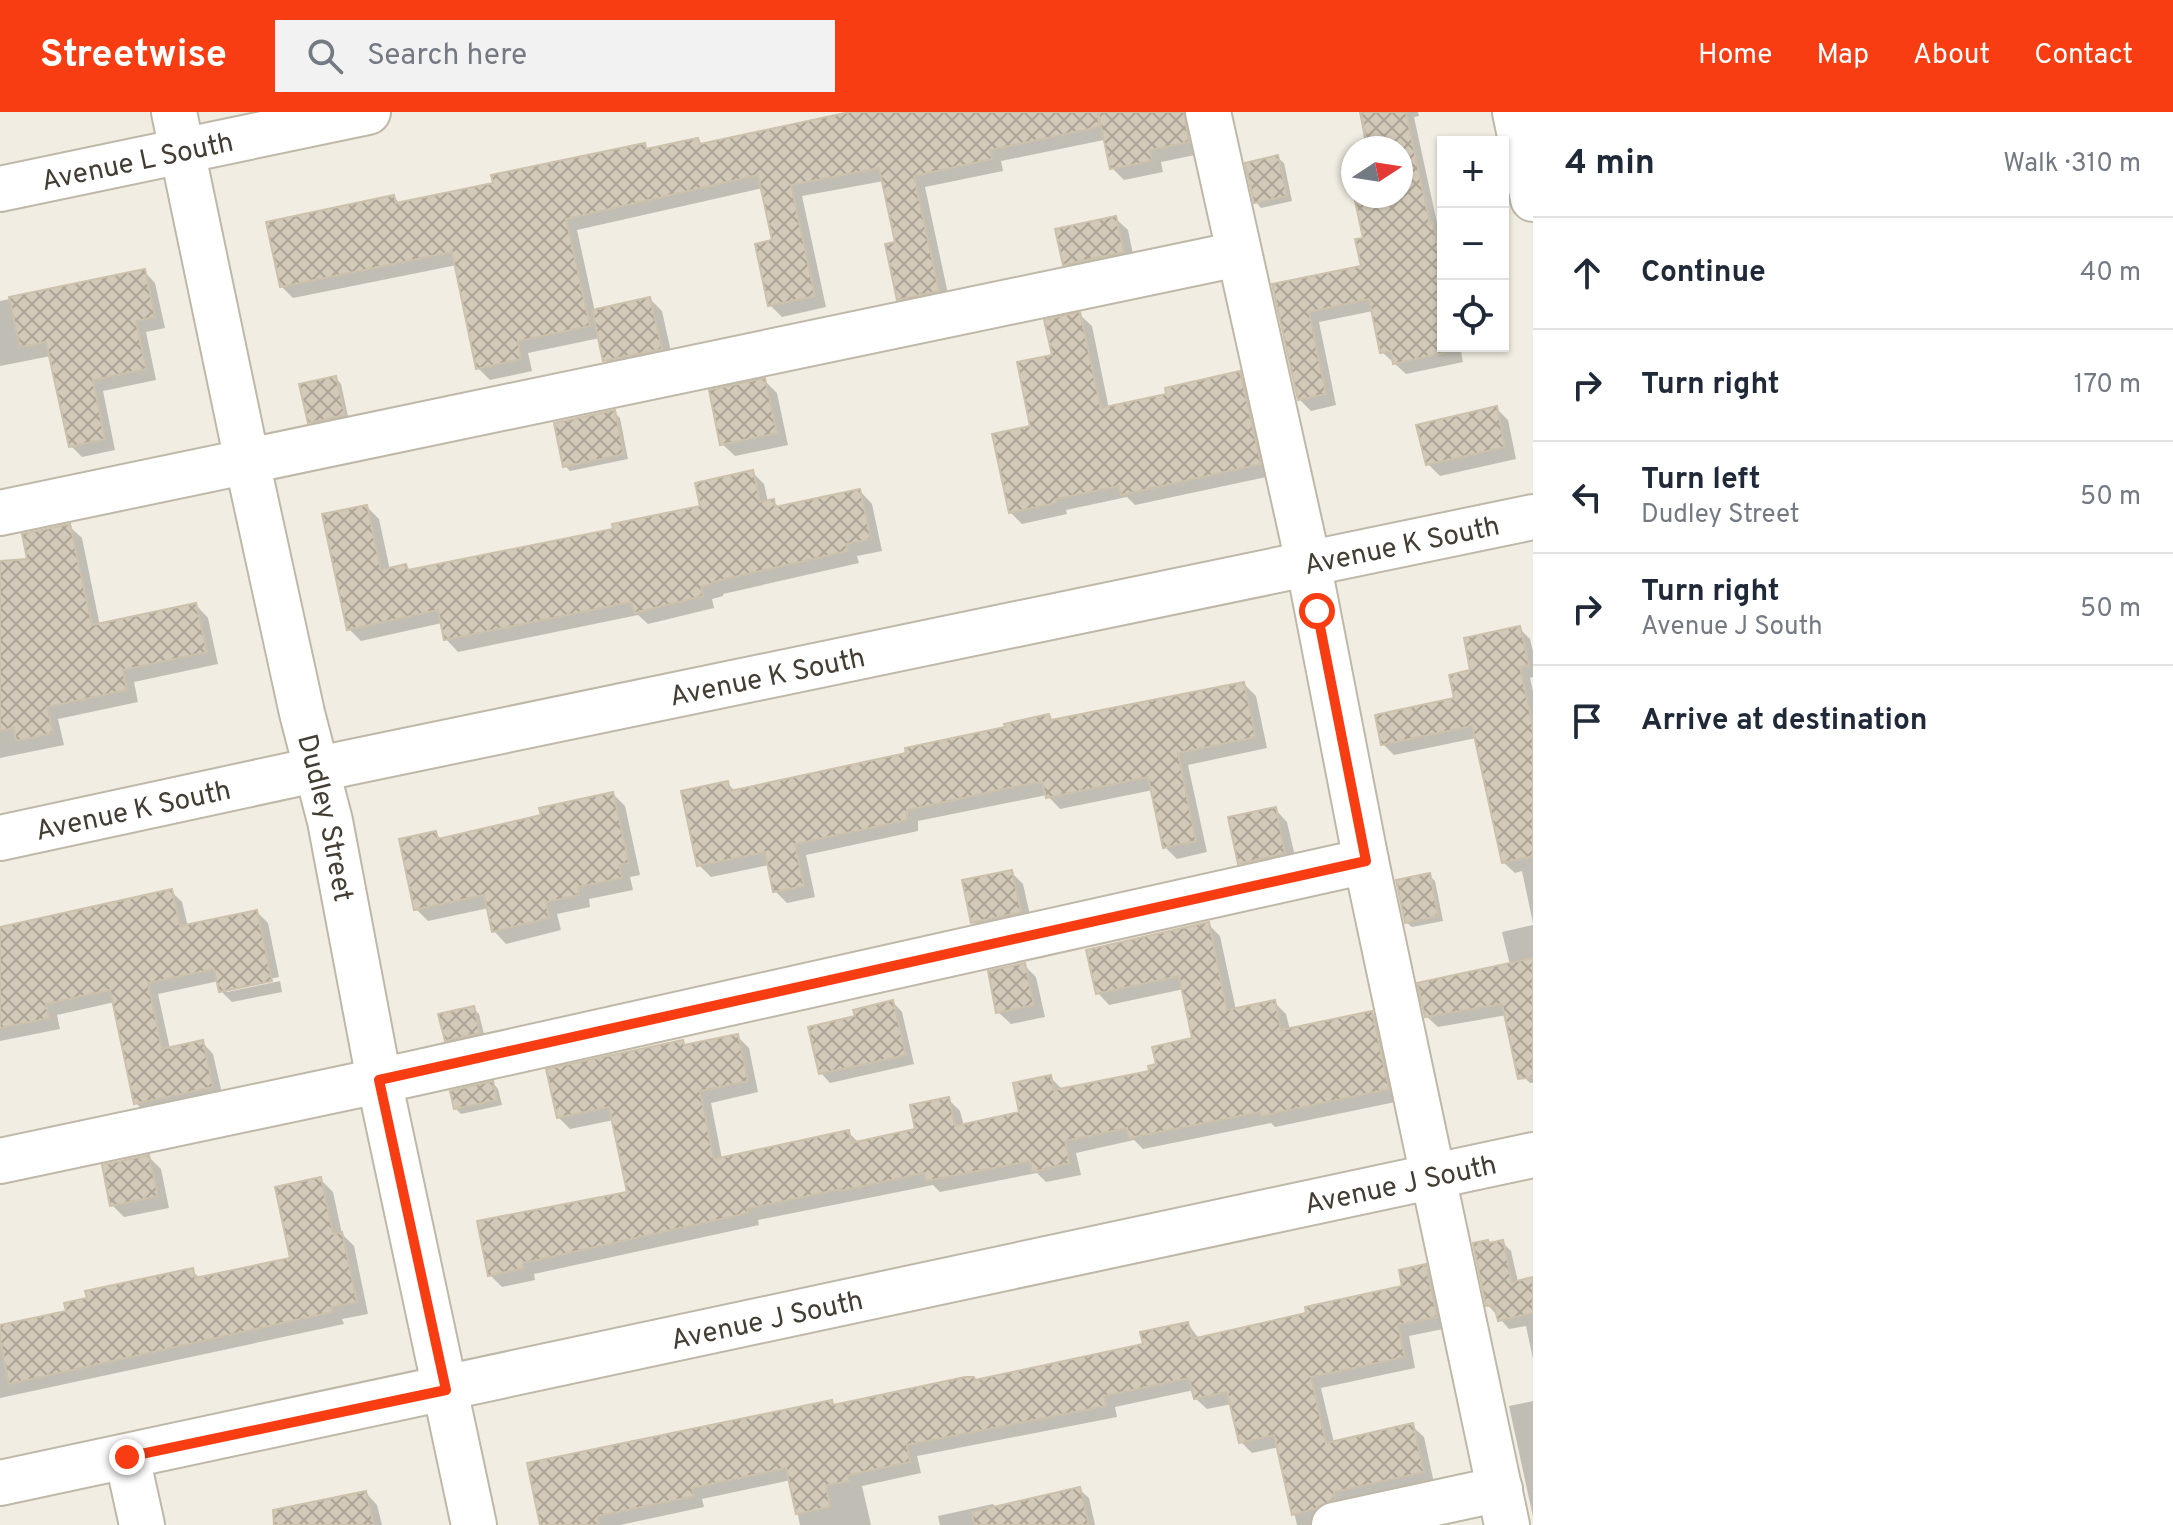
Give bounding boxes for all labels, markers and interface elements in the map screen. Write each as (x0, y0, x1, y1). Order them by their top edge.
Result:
search box (275, 20, 835, 92)
text: Streetwise (40, 32, 227, 81)
icon: search (303, 34, 347, 78)
text: Search here (367, 38, 527, 75)
text: Home (1698, 38, 1772, 74)
text: Map (1816, 38, 1869, 74)
text: About (1913, 38, 1990, 74)
text: Contact (2034, 38, 2133, 74)
street label: Avenue L South (38, 126, 237, 201)
north arrow (1341, 136, 1413, 208)
map controls (1437, 136, 1509, 352)
button: + (1437, 136, 1509, 208)
text: 4 min (1565, 143, 1655, 186)
text: Walk · 310 m (2003, 148, 2141, 181)
button: − (1437, 208, 1509, 280)
icon: ahead (1565, 251, 1609, 295)
text: Continue (1641, 255, 1766, 292)
text: 40 m (2080, 257, 2141, 290)
button: locate (1437, 280, 1509, 352)
icon: right (1565, 363, 1609, 407)
text: Turn right (1641, 367, 1779, 404)
text: 170 m (2074, 369, 2141, 402)
text: Turn left (1641, 462, 1761, 499)
icon: left (1565, 475, 1609, 519)
text: 50 m (2080, 481, 2141, 514)
text: Dudley Street (1641, 499, 1800, 532)
street label: Avenue K South (1301, 509, 1503, 585)
text: Turn right (1641, 574, 1779, 611)
icon: right (1565, 587, 1609, 631)
route start (1299, 593, 1335, 629)
text: 50 m (2080, 593, 2141, 626)
text: Avenue J South (1641, 611, 1823, 644)
street label: Avenue K South (667, 641, 869, 717)
icon: arrive (1565, 699, 1609, 743)
text: Arrive at destination (1641, 703, 1927, 740)
street label: Dudley Street (287, 731, 360, 905)
street label: Avenue K South (33, 774, 235, 851)
street label: Avenue J South (1302, 1148, 1500, 1224)
street label: Avenue J South (668, 1284, 867, 1360)
route end (109, 1439, 145, 1475)

